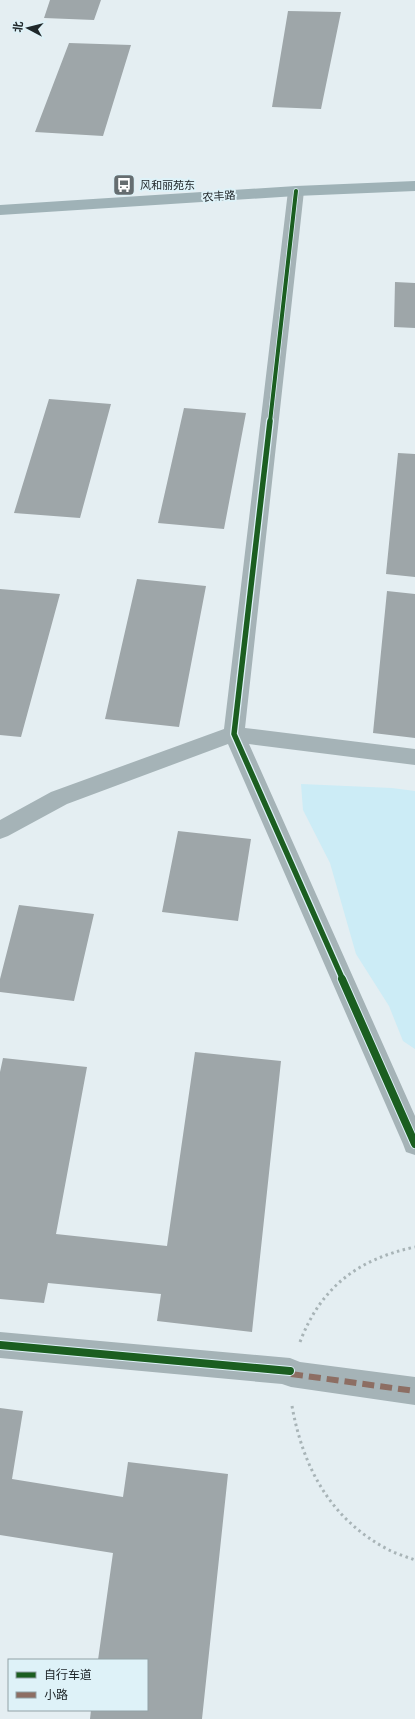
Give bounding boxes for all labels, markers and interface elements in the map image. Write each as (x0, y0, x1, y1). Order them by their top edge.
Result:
north arrow (8, 8, 48, 48)
text: 北 (11, 21, 25, 33)
bus stop icon: 风和丽苑东 (111, 172, 137, 198)
place label: 风和丽苑东 (140, 179, 195, 191)
street label: 农丰路 (202, 189, 236, 203)
legend (8, 1659, 148, 1711)
text: 自行车道 (44, 1668, 92, 1682)
text: 小路 (44, 1688, 68, 1702)

